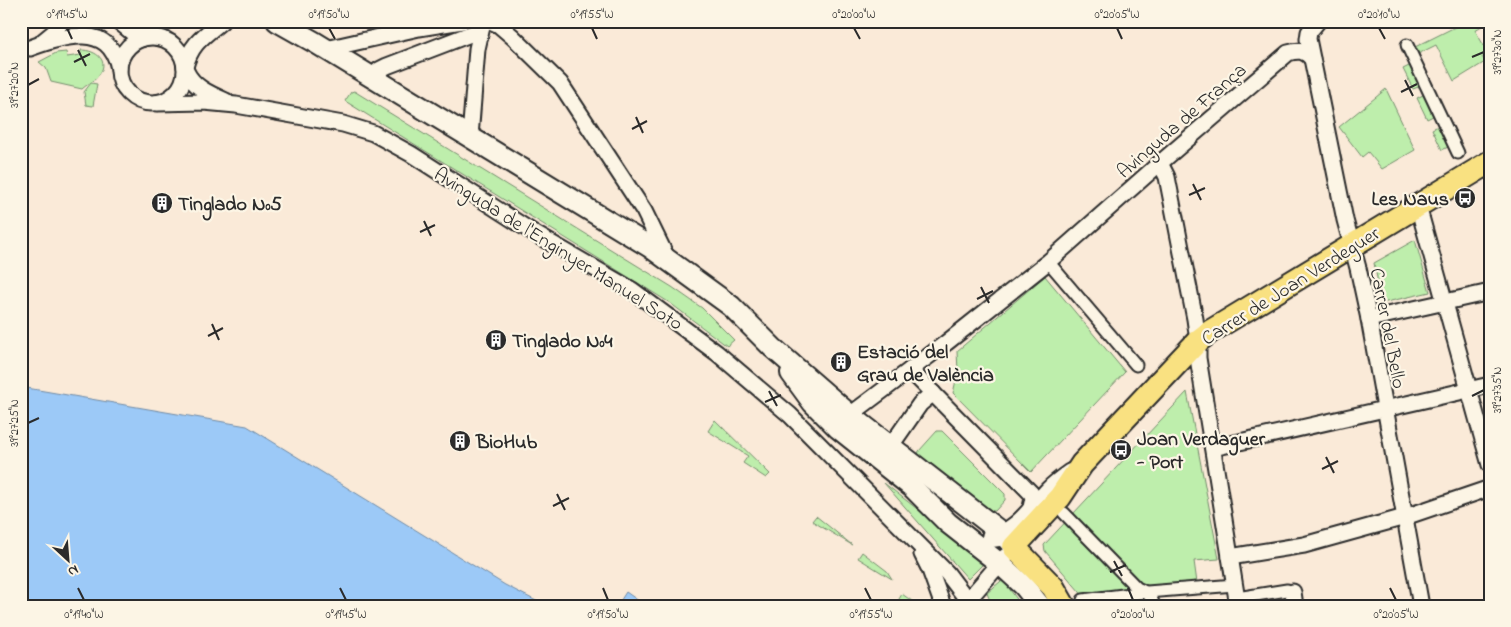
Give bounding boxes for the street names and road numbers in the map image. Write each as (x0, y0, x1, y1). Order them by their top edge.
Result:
street label: Avinguda de França (1111, 57, 1255, 187)
street label: Avinguda de l'Enginyer Manuel Soto (427, 161, 688, 340)
street label: Carrer de Joan Verdeguer (1196, 220, 1387, 355)
street label: Carrer del Bello (1361, 266, 1412, 391)

